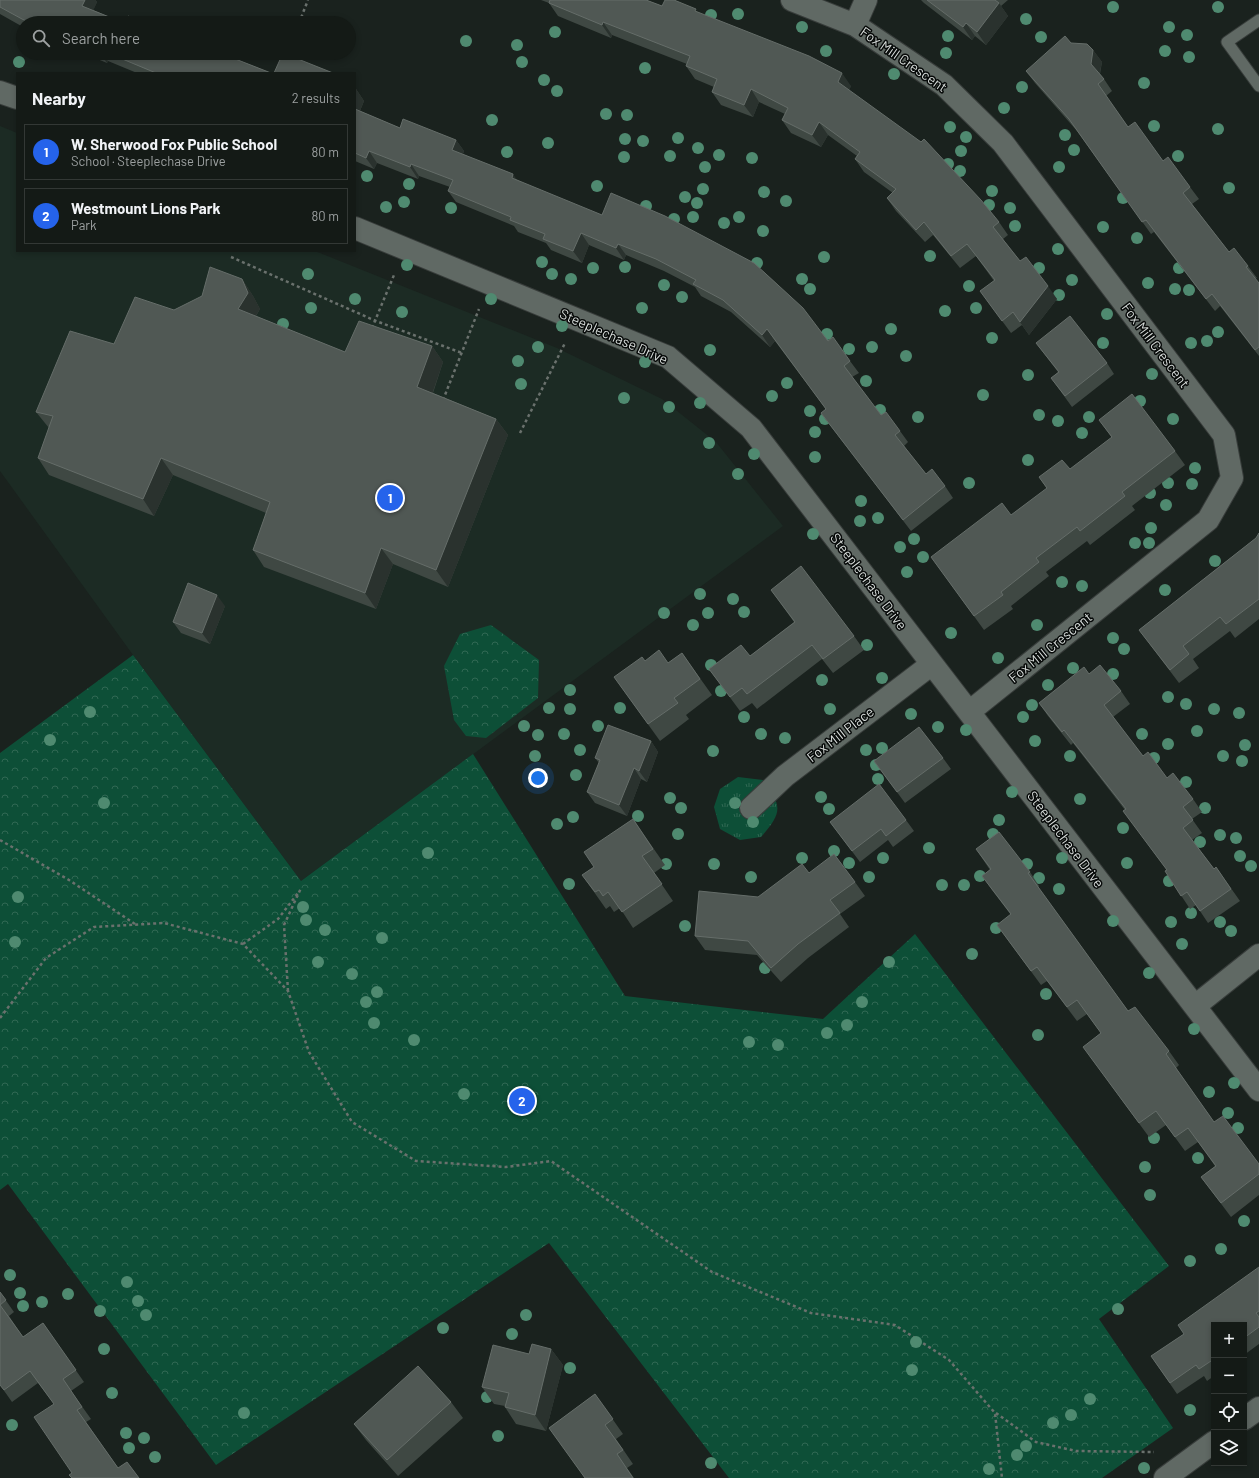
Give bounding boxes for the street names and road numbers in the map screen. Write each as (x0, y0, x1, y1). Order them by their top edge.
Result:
street label: Fox Mill Crescent (857, 23, 951, 95)
street label: Fox Mill Crescent (1118, 299, 1194, 391)
street label: Steeplechase Drive (557, 305, 671, 367)
street label: Steeplechase Drive (827, 529, 911, 633)
street label: Fox Mill Crescent (1005, 608, 1095, 686)
street label: Fox Mill Place (803, 703, 877, 765)
street label: Steeplechase Drive (1024, 787, 1108, 891)

